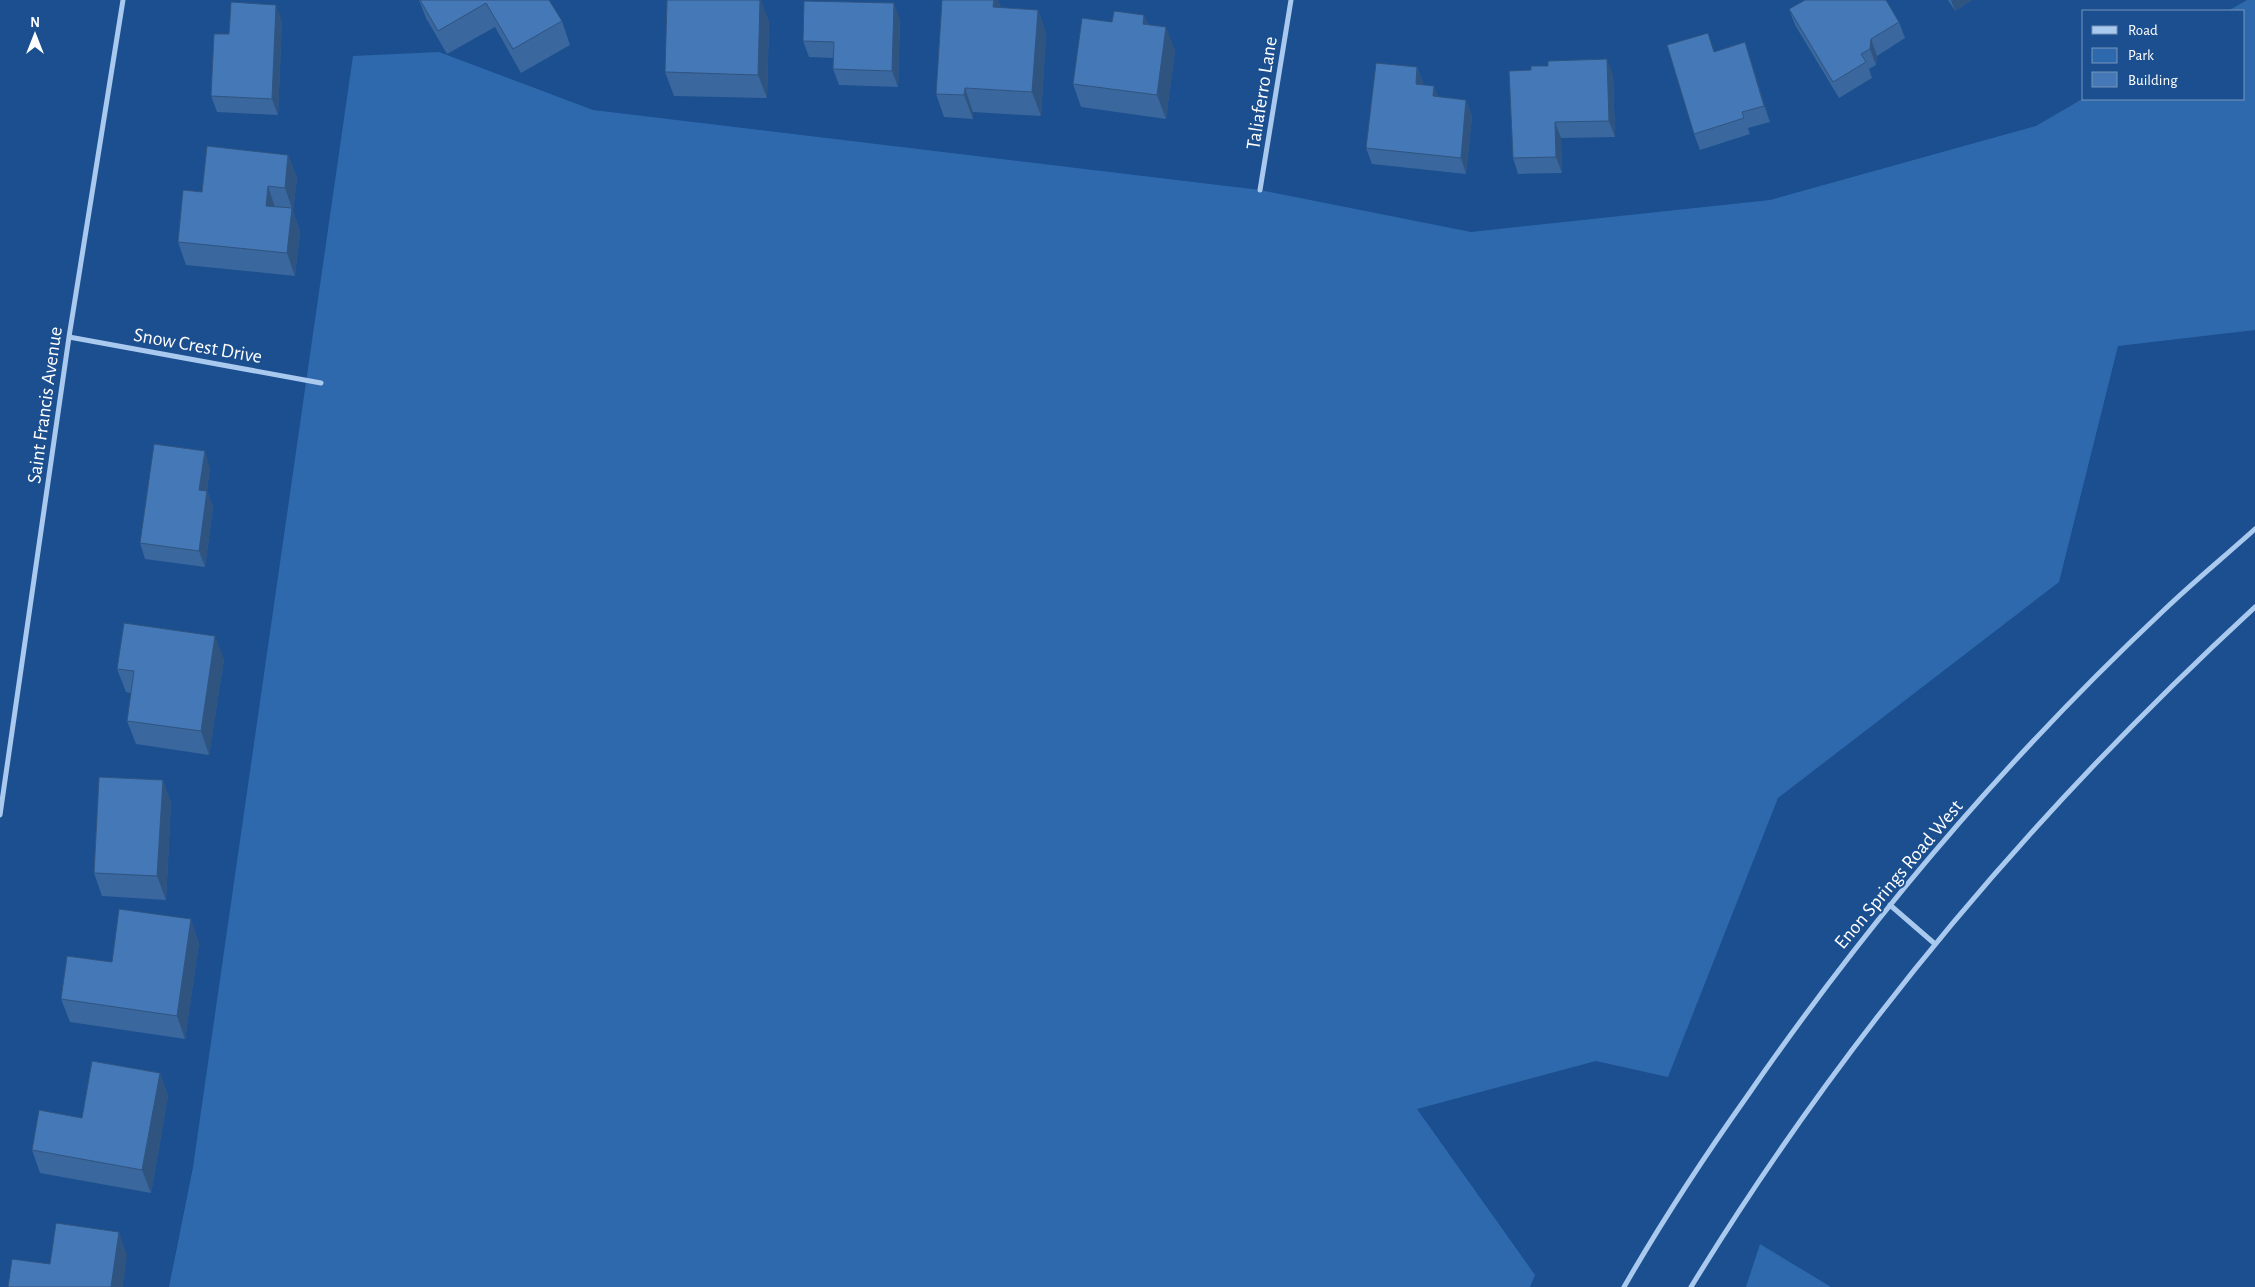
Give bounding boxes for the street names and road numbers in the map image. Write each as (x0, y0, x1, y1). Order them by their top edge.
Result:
street label: Taliaferro Lane (1243, 35, 1281, 151)
street label: Saint Francis Avenue (24, 325, 66, 485)
street label: Snow Crest Drive (132, 325, 264, 367)
street label: Enon Springs Road West (1831, 796, 1967, 953)

